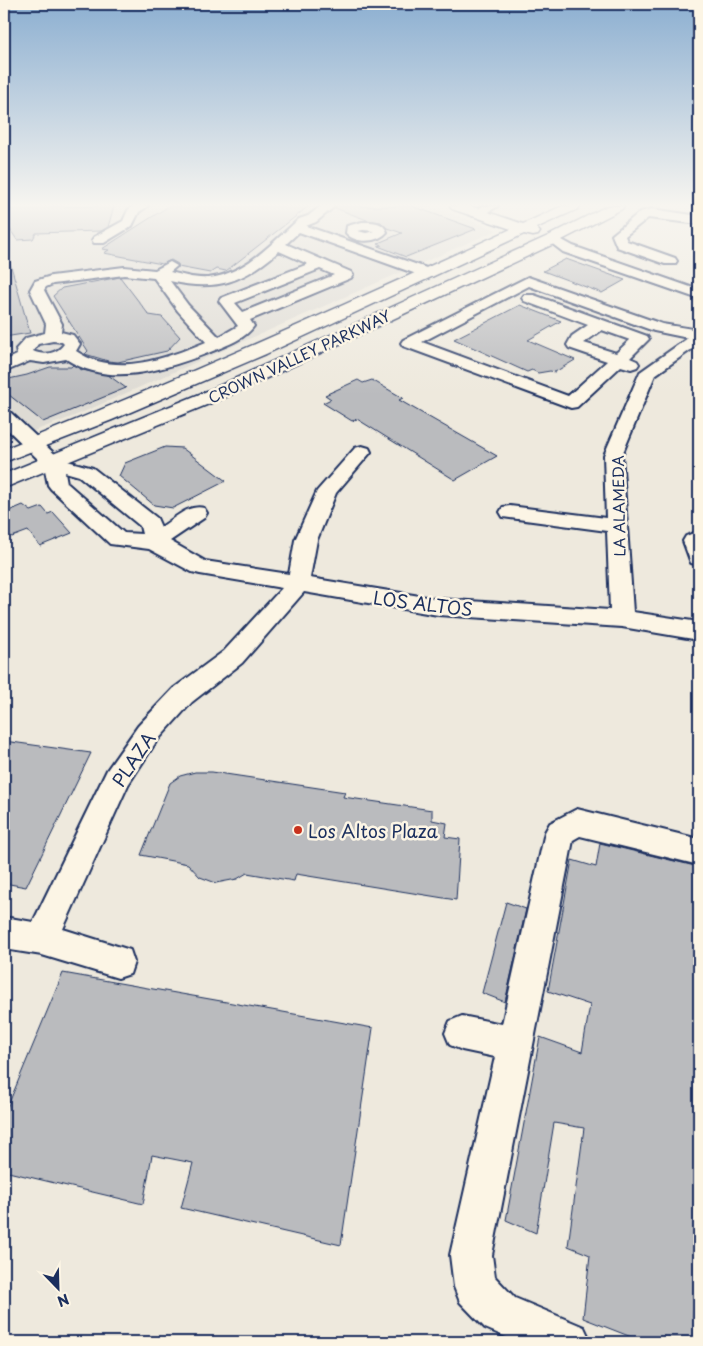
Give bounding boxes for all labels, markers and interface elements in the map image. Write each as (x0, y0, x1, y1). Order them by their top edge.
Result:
street label: CROWN VALLEY PARKWAY (204, 303, 395, 409)
street label: LA ALAMEDA (606, 455, 630, 557)
street label: LOS ALTOS (372, 584, 474, 622)
street label: PLAZA (105, 726, 161, 792)
place label: Los Altos Plaza (308, 817, 438, 844)
marker: Los Altos Plaza (292, 824, 304, 836)
north arrow (32, 1264, 82, 1314)
text: N (54, 1289, 72, 1312)

